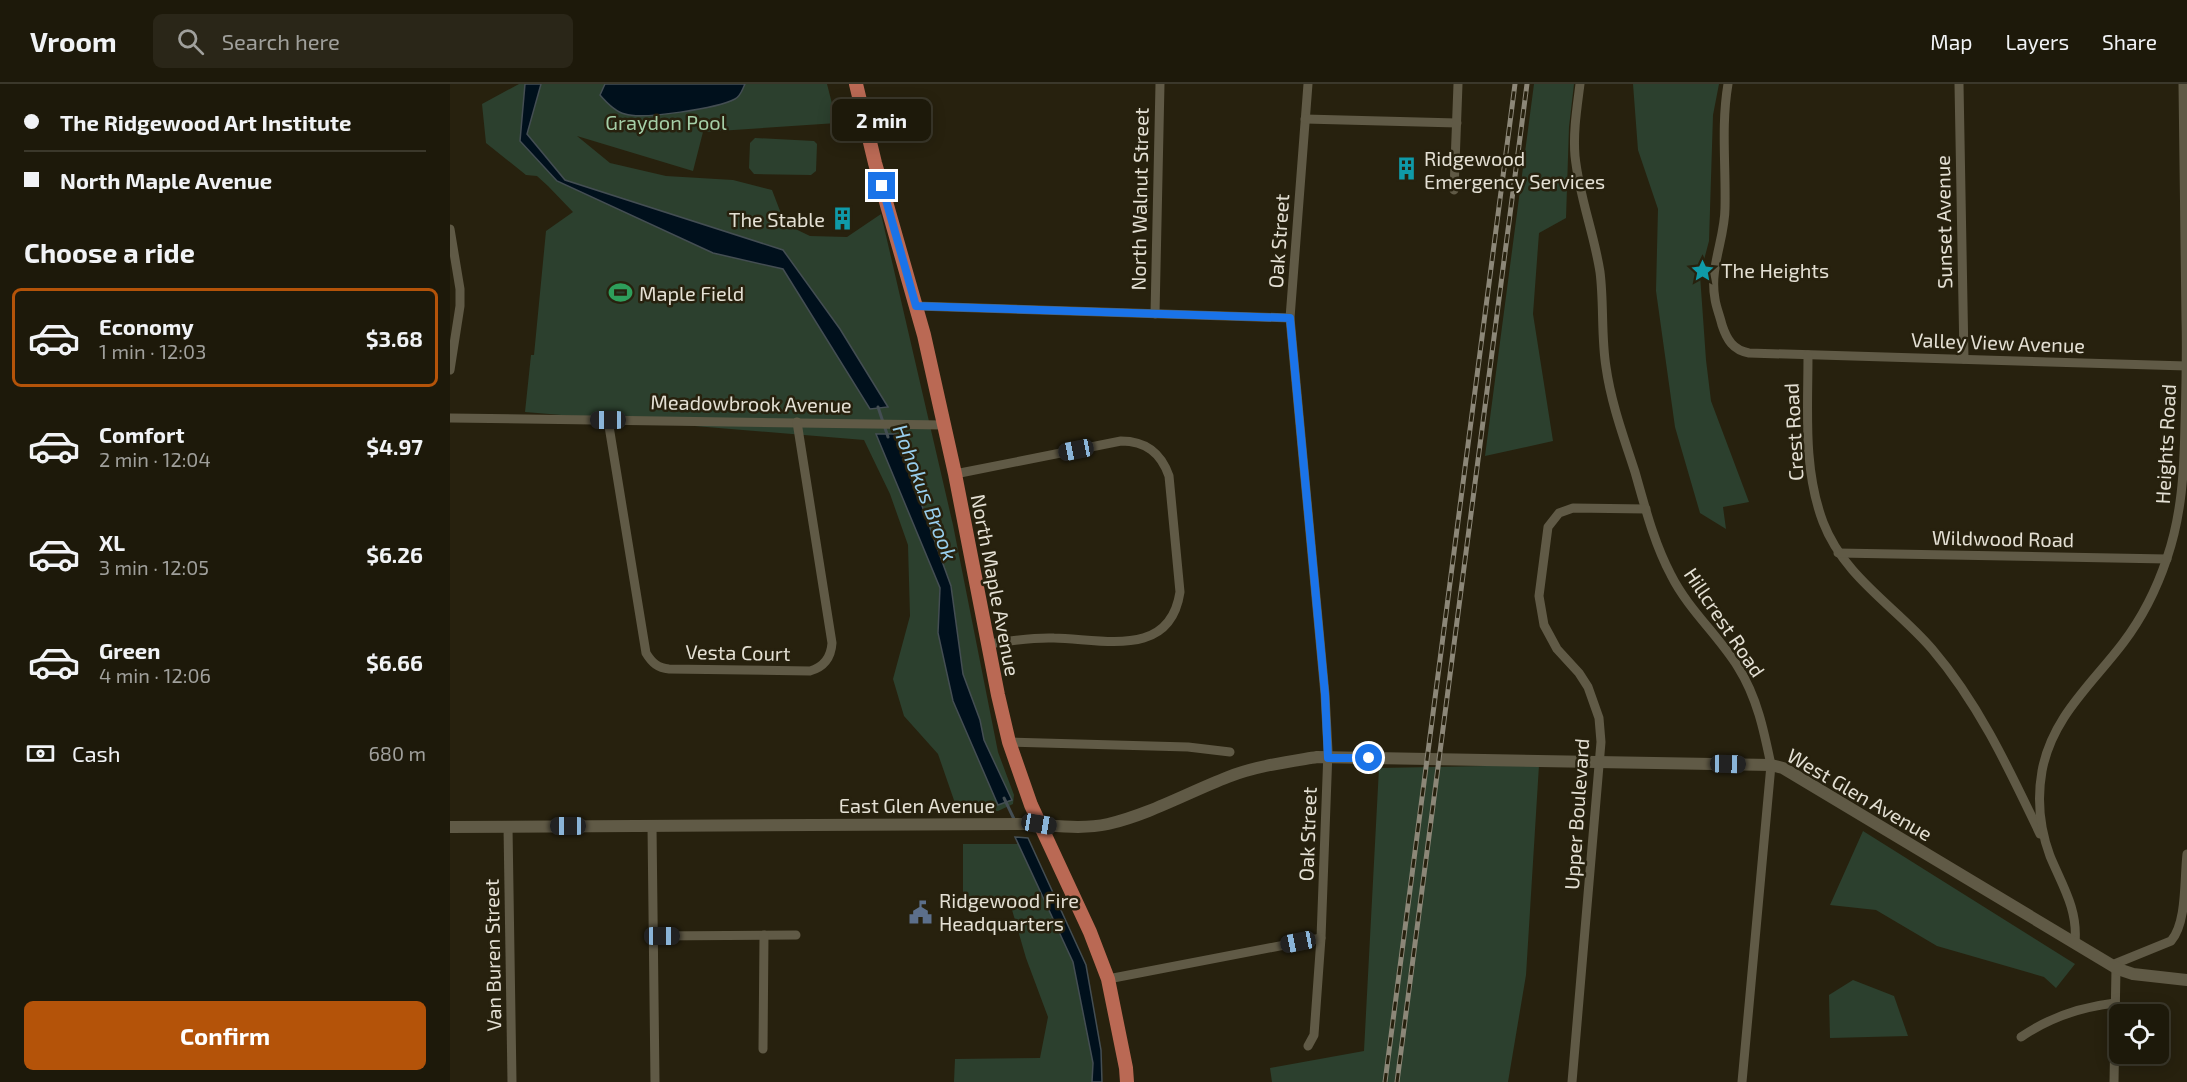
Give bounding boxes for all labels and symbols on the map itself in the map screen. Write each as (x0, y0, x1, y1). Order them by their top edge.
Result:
callout: 2 min (832, 99, 932, 141)
street label: North Walnut Street (1125, 107, 1153, 291)
park label: Graydon Pool (605, 110, 727, 134)
place label: Ridgewood Emergency Services (1424, 146, 1605, 193)
street label: Sunset Avenue (1930, 155, 1956, 289)
building icon: Ridgewood Emergency Services (1393, 156, 1419, 182)
route end (868, 172, 895, 199)
street label: Oak Street (1263, 193, 1293, 289)
building icon: The Stable (830, 206, 856, 232)
place label: The Stable (729, 207, 825, 231)
place icon: The Heights (1690, 257, 1716, 283)
place label: The Heights (1721, 258, 1829, 282)
sports icon: Maple Field (608, 280, 634, 306)
place label: Maple Field (639, 281, 744, 305)
street label: Valley View Avenue (1911, 327, 2085, 357)
street label: Crest Road (1778, 382, 1808, 482)
street label: Heights Road (2150, 383, 2180, 505)
street label: Meadowbrook Avenue (650, 389, 852, 417)
car (590, 411, 626, 429)
water label: Hohokus Brook (889, 420, 963, 564)
car (1057, 438, 1095, 462)
street label: North Maple Avenue (967, 492, 1025, 678)
street label: Wildwood Road (1932, 525, 2074, 551)
street label: Hillcrest Road (1680, 563, 1770, 681)
street label: Vesta Court (685, 639, 791, 665)
street label: Upper Boulevard (1559, 737, 1593, 891)
street label: West Glen Avenue (1783, 743, 1937, 845)
route start (1355, 744, 1382, 771)
car (1710, 755, 1746, 773)
street label: Oak Street (1293, 786, 1321, 882)
street label: East Glen Avenue (839, 793, 995, 817)
car (1020, 812, 1058, 836)
car (550, 817, 586, 835)
street label: Van Buren Street (479, 878, 505, 1032)
place label: Ridgewood Fire Headquarters (939, 888, 1079, 935)
public building icon: Ridgewood Fire Headquarters (908, 899, 934, 925)
car (644, 927, 680, 945)
car (1279, 930, 1317, 954)

